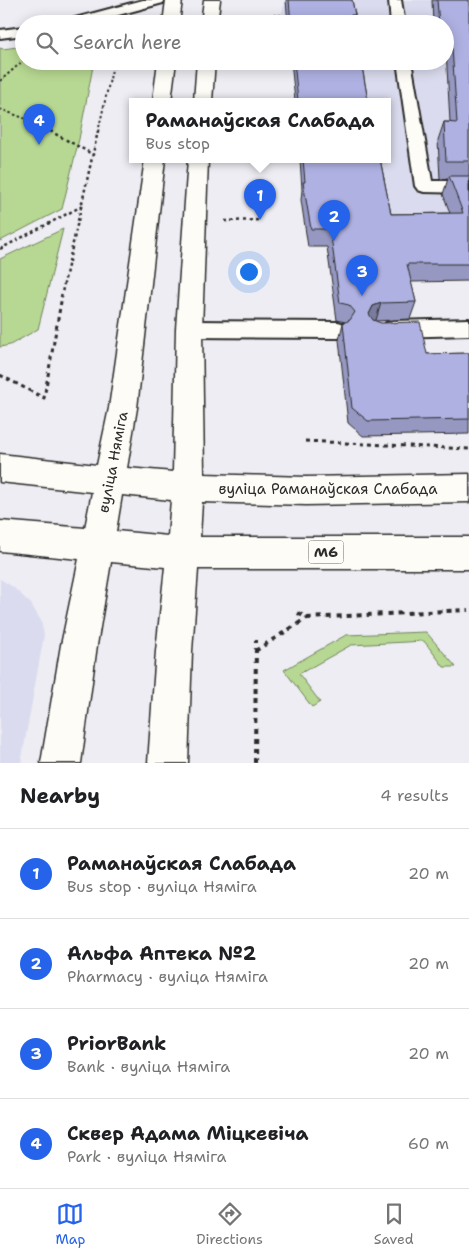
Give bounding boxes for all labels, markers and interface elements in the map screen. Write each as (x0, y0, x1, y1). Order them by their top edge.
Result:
search box (15, 15, 454, 70)
icon: search (33, 29, 61, 57)
text: Search here (73, 30, 182, 55)
popup (129, 98, 391, 163)
pin: 4 (23, 104, 55, 145)
text: Раманаўская Слабада (145, 108, 375, 133)
text: Bus stop (145, 133, 210, 154)
pin: 1 (244, 179, 276, 220)
pin: 2 (318, 200, 350, 241)
pin: 3 (346, 255, 378, 296)
your location (236, 259, 262, 285)
street label: вуліца Няміга (93, 409, 133, 514)
street label: вуліца Раманаўская Слабада (218, 479, 438, 499)
road number: М6 (308, 540, 344, 564)
text: Nearby (20, 782, 100, 810)
text: 4 results (380, 785, 449, 806)
text: Раманаўская Слабада (67, 851, 296, 876)
text: 1 (32, 863, 40, 884)
text: 20 m (408, 863, 449, 884)
text: Bus stop · вуліца Няміга (67, 876, 257, 897)
text: Альфа Аптека №2 (67, 941, 256, 966)
text: 2 (30, 953, 42, 974)
text: 20 m (408, 953, 449, 974)
text: Pharmacy · вуліца Няміга (67, 966, 268, 987)
text: PriorBank (67, 1031, 166, 1056)
text: 3 (30, 1043, 42, 1064)
text: 20 m (408, 1043, 449, 1064)
text: Bank · вуліца Няміга (67, 1056, 230, 1077)
text: Сквер Адама Міцкевіча (67, 1121, 308, 1146)
text: 4 (30, 1133, 42, 1154)
text: 60 m (408, 1133, 449, 1154)
text: Park · вуліца Няміга (67, 1146, 226, 1167)
tab: Map (55, 1200, 85, 1248)
tab: Directions (196, 1200, 263, 1248)
tab: Saved (374, 1200, 414, 1248)

